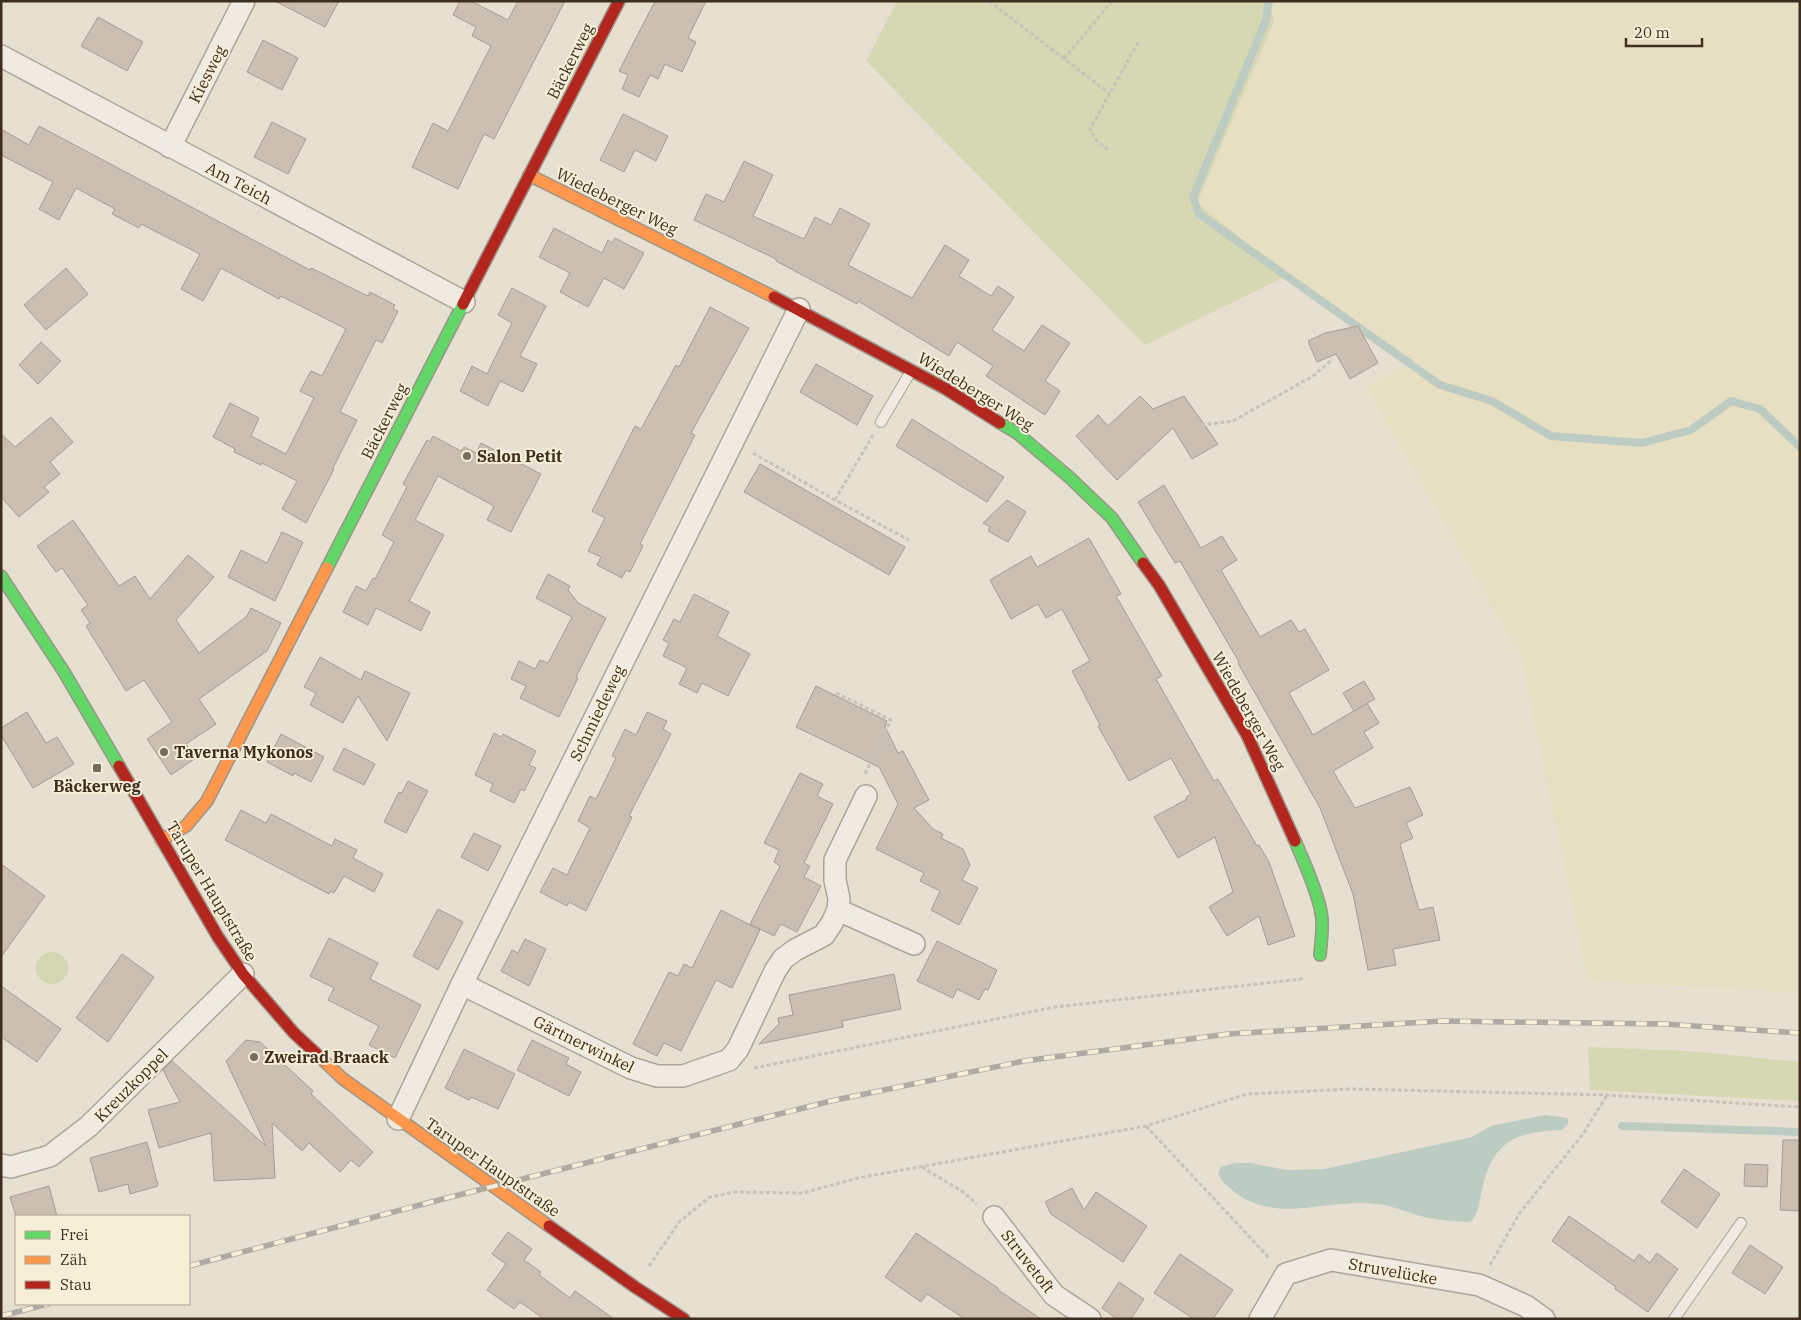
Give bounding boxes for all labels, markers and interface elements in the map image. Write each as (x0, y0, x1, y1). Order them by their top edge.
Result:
scale bar (1626, 15, 1702, 47)
street label: Bäckerweg (542, 19, 598, 102)
text: 20 m (1634, 23, 1670, 42)
street label: Kiesweg (184, 41, 230, 106)
street label: Am Teich (203, 157, 275, 209)
street label: Wiedeberger Weg (553, 163, 681, 239)
street label: Wiedeberger Weg (914, 347, 1038, 435)
street label: Bäckerweg (356, 379, 412, 462)
place label: Salon Petit (477, 446, 562, 466)
marker: Salon Petit (461, 450, 473, 462)
street label: Wiedeberger Weg (1208, 648, 1290, 774)
street label: Schmiedeweg (565, 661, 629, 764)
place label: Taverna Mykonos (174, 742, 313, 762)
marker: Taverna Mykonos (158, 746, 170, 758)
marker: Bäckerweg (91, 762, 103, 774)
place label: Bäckerweg (53, 776, 142, 796)
street label: Taruper Hauptstraße (162, 817, 262, 965)
street label: Gärtnerwinkel (530, 1011, 638, 1077)
street label: Kreuzkoppel (90, 1044, 172, 1126)
place label: Zweirad Braack (264, 1047, 389, 1067)
marker: Zweirad Braack (248, 1051, 260, 1063)
street label: Taruper Hauptstraße (422, 1113, 564, 1221)
legend (15, 1215, 190, 1305)
text: Frei (60, 1225, 89, 1244)
street label: Struvetoft (997, 1225, 1059, 1297)
text: Zäh (60, 1250, 87, 1269)
street label: Struvelücke (1347, 1253, 1439, 1289)
text: Stau (60, 1275, 92, 1294)

